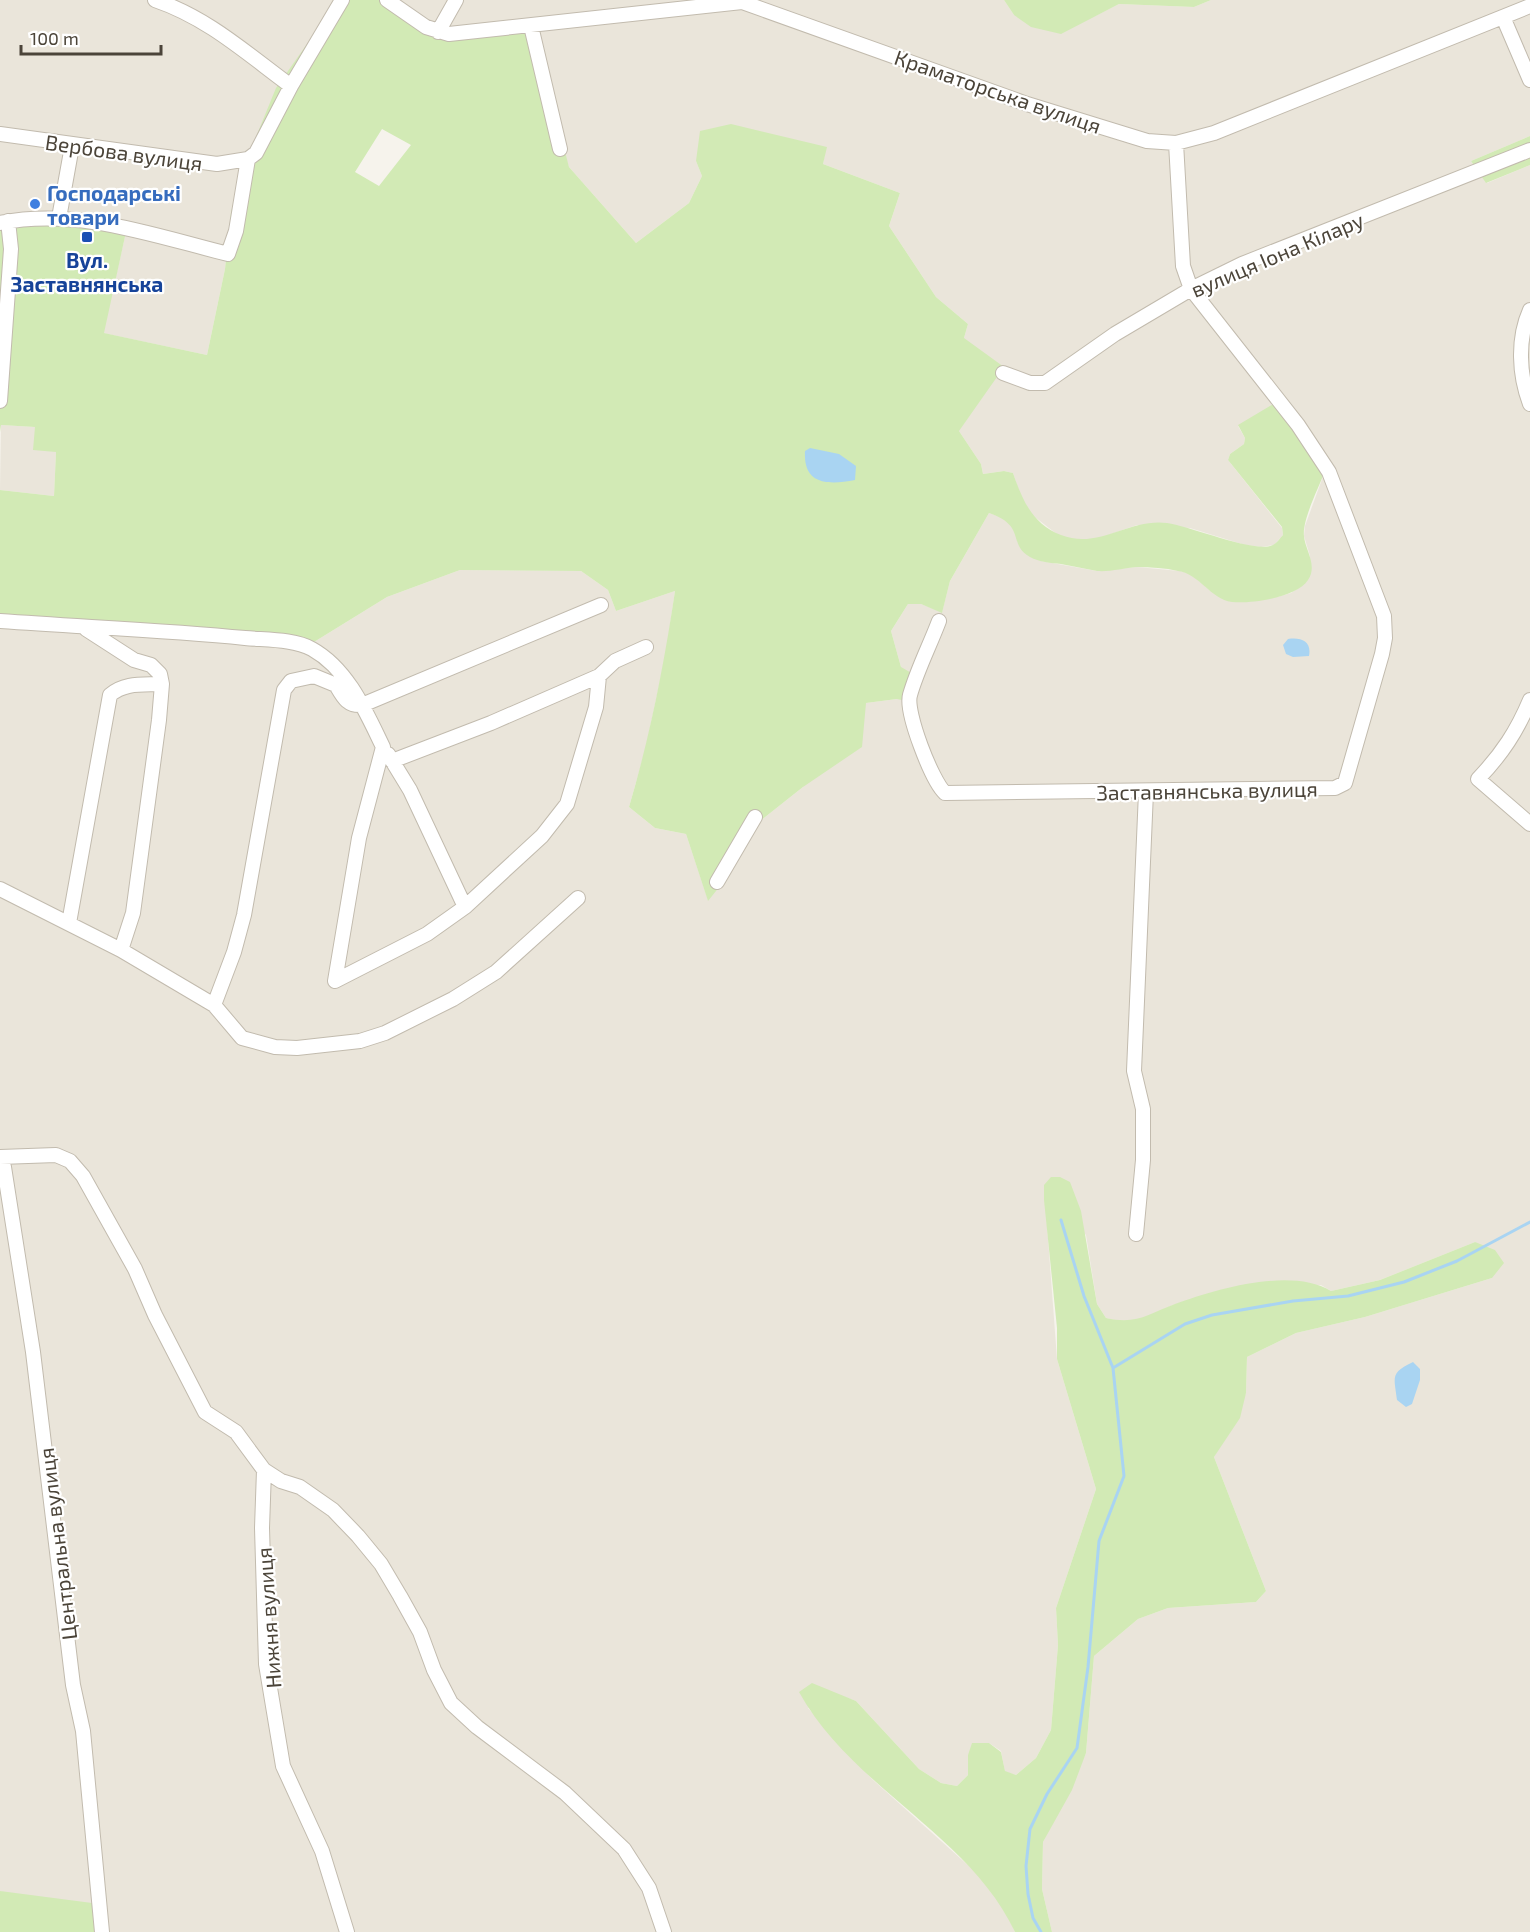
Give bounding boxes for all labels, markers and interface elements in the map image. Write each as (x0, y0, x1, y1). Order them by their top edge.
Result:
scale bar (21, 18, 160, 56)
text: 100 m (30, 27, 79, 49)
street label: Краматорська вулиця (891, 44, 1105, 139)
street label: Вербова вулиця (44, 129, 204, 176)
place label: Господарські товари (47, 180, 181, 229)
marker: Господарські товари (28, 197, 42, 211)
street label: вулиця Іона Кілару (1187, 206, 1368, 303)
marker: Вул. Заставнянська (80, 230, 94, 244)
place label: Вул. Заставнянська (11, 247, 163, 296)
street label: Заставнянська вулиця (1096, 776, 1318, 805)
street label: Центральна вулиця (33, 1446, 82, 1641)
street label: Нижня вулиця (251, 1547, 286, 1689)

